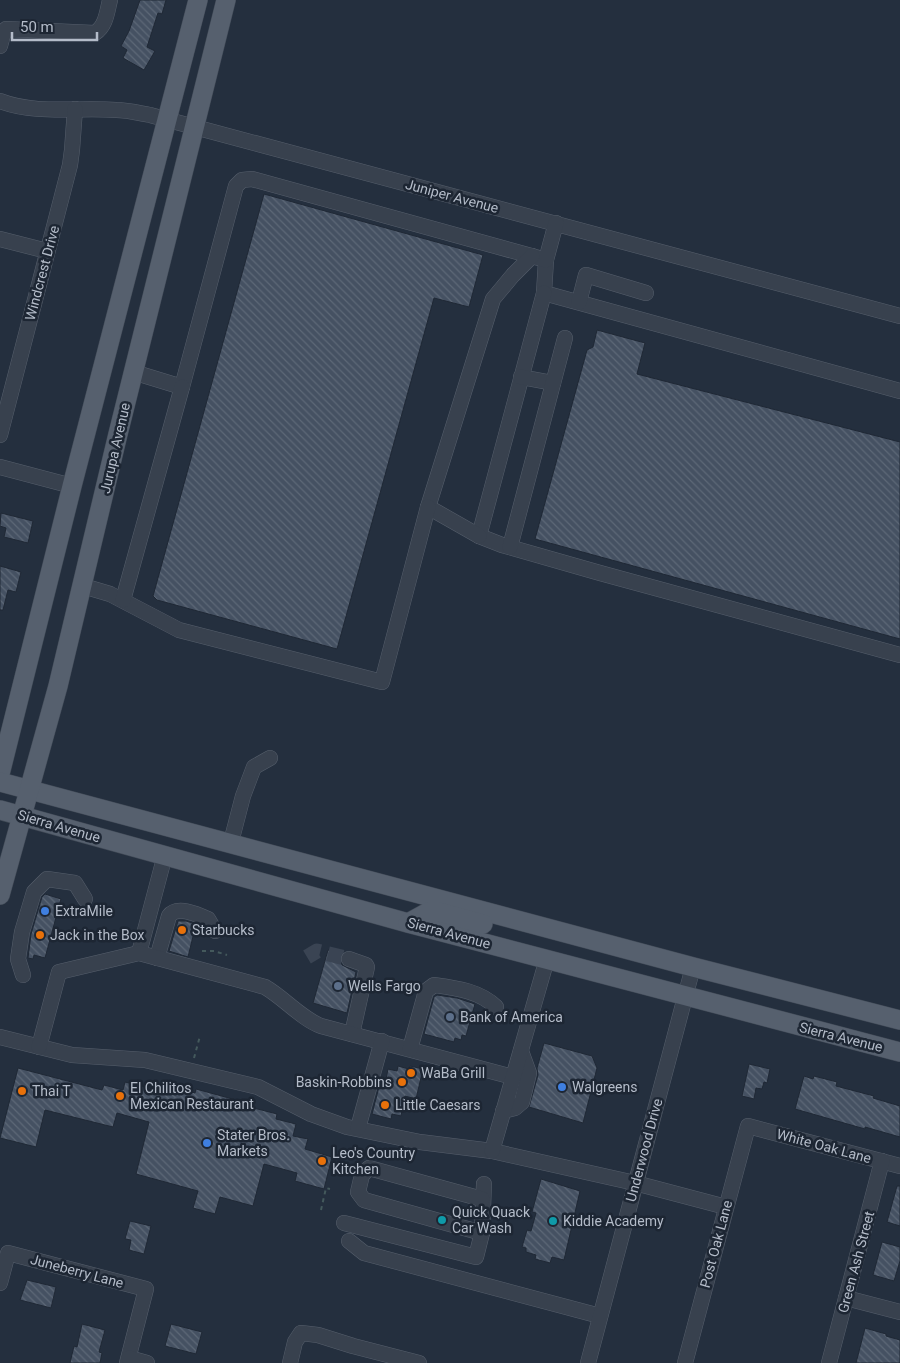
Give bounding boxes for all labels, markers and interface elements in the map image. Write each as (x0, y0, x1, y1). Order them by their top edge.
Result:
scale bar (12, 10, 98, 42)
text: 50 m (20, 18, 54, 36)
street label: Juniper Avenue (404, 176, 500, 216)
street label: Windcrest Drive (22, 224, 62, 322)
street label: Jurupa Avenue (97, 401, 133, 495)
street label: Sierra Avenue (16, 807, 102, 845)
place label: ExtraMile (55, 903, 113, 919)
marker: ExtraMile (39, 905, 51, 917)
street label: Sierra Avenue (406, 914, 492, 952)
place label: Starbucks (192, 922, 254, 938)
marker: Starbucks (176, 924, 188, 936)
place label: Jack in the Box (50, 927, 145, 943)
marker: Jack in the Box (34, 929, 46, 941)
place label: Wells Fargo (348, 978, 421, 994)
marker: Wells Fargo (332, 980, 344, 992)
place label: Bank of America (460, 1009, 563, 1025)
marker: Bank of America (444, 1011, 456, 1023)
street label: Sierra Avenue (798, 1019, 884, 1055)
place label: WaBa Grill (421, 1065, 485, 1081)
marker: WaBa Grill (405, 1067, 417, 1079)
place label: Baskin-Robbins (296, 1074, 392, 1090)
marker: Baskin-Robbins (396, 1076, 408, 1088)
place label: Walgreens (572, 1079, 638, 1095)
place label: El Chilitos Mexican Restaurant (130, 1080, 254, 1112)
marker: Walgreens (556, 1081, 568, 1093)
place label: Thai T (32, 1083, 71, 1099)
marker: Thai T (16, 1085, 28, 1097)
marker: El Chilitos Mexican Restaurant (114, 1090, 126, 1102)
place label: Little Caesars (395, 1097, 480, 1113)
street label: Underwood Drive (623, 1097, 665, 1203)
marker: Little Caesars (379, 1099, 391, 1111)
street label: White Oak Lane (775, 1126, 873, 1166)
place label: Stater Bros. Markets (217, 1127, 290, 1159)
marker: Stater Bros. Markets (201, 1137, 213, 1149)
place label: Leo's Country Kitchen (332, 1145, 416, 1177)
marker: Leo's Country Kitchen (316, 1155, 328, 1167)
street label: Post Oak Lane (697, 1198, 735, 1290)
place label: Quick Quack Car Wash (452, 1204, 531, 1236)
street label: Green Ash Street (835, 1209, 877, 1315)
place label: Kiddie Academy (563, 1213, 664, 1229)
marker: Quick Quack Car Wash (436, 1214, 448, 1226)
marker: Kiddie Academy (547, 1215, 559, 1227)
street label: Juneberry Lane (29, 1251, 125, 1291)

